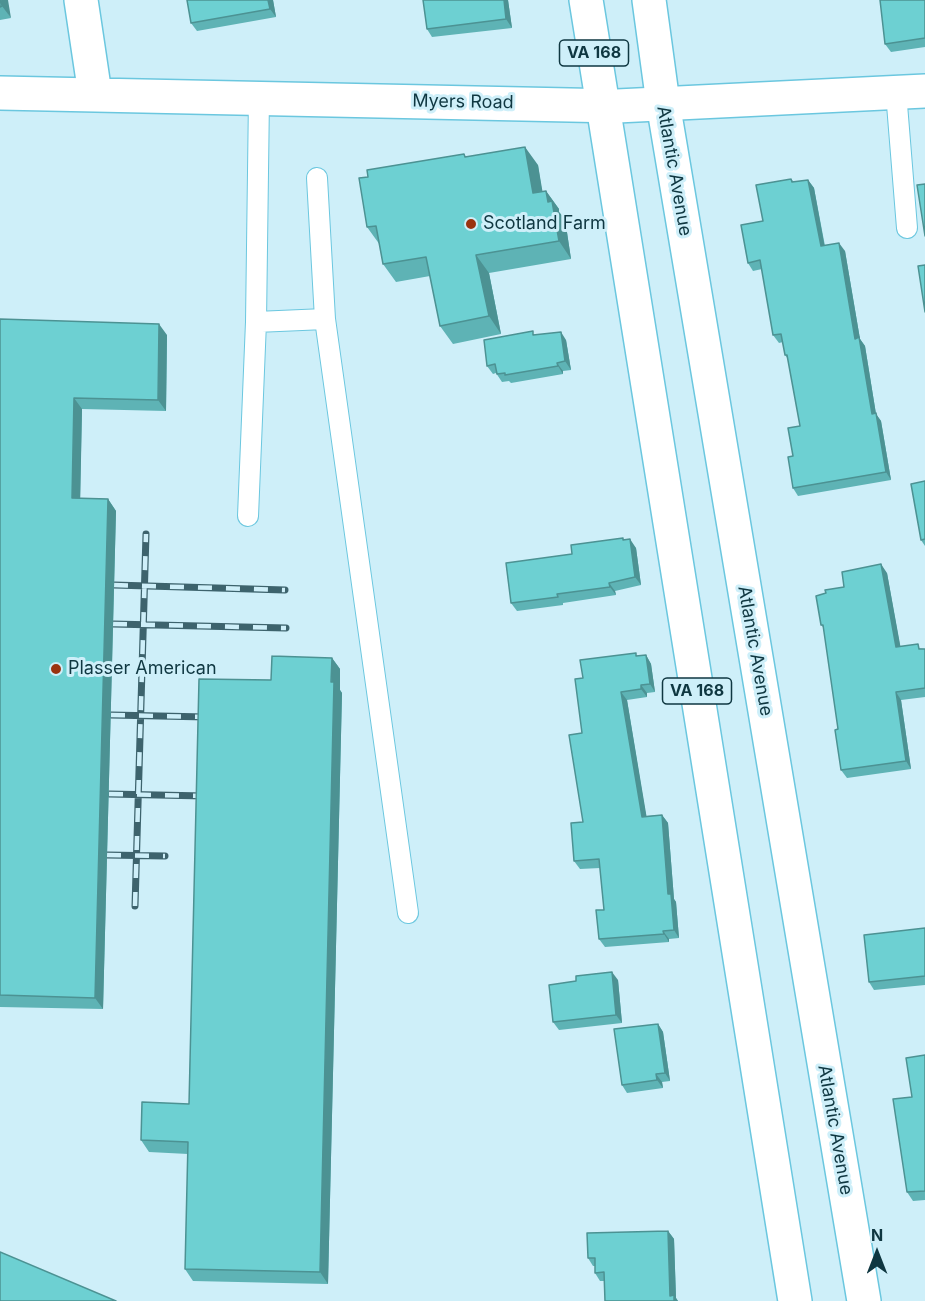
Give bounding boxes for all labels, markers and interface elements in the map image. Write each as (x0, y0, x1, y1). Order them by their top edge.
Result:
road number: VA 168 (560, 40, 628, 66)
street label: Myers Road (412, 90, 514, 114)
street label: Atlantic Avenue (652, 104, 696, 238)
place label: Scotland Farm (483, 213, 606, 235)
marker: Scotland Farm (464, 217, 478, 231)
street label: Atlantic Avenue (733, 584, 777, 718)
place label: Plasser American (68, 658, 217, 680)
marker: Plasser American (49, 662, 63, 676)
road number: VA 168 (662, 678, 732, 704)
street label: Atlantic Avenue (813, 1063, 857, 1197)
north arrow (847, 1223, 907, 1283)
text: N (871, 1225, 883, 1245)

